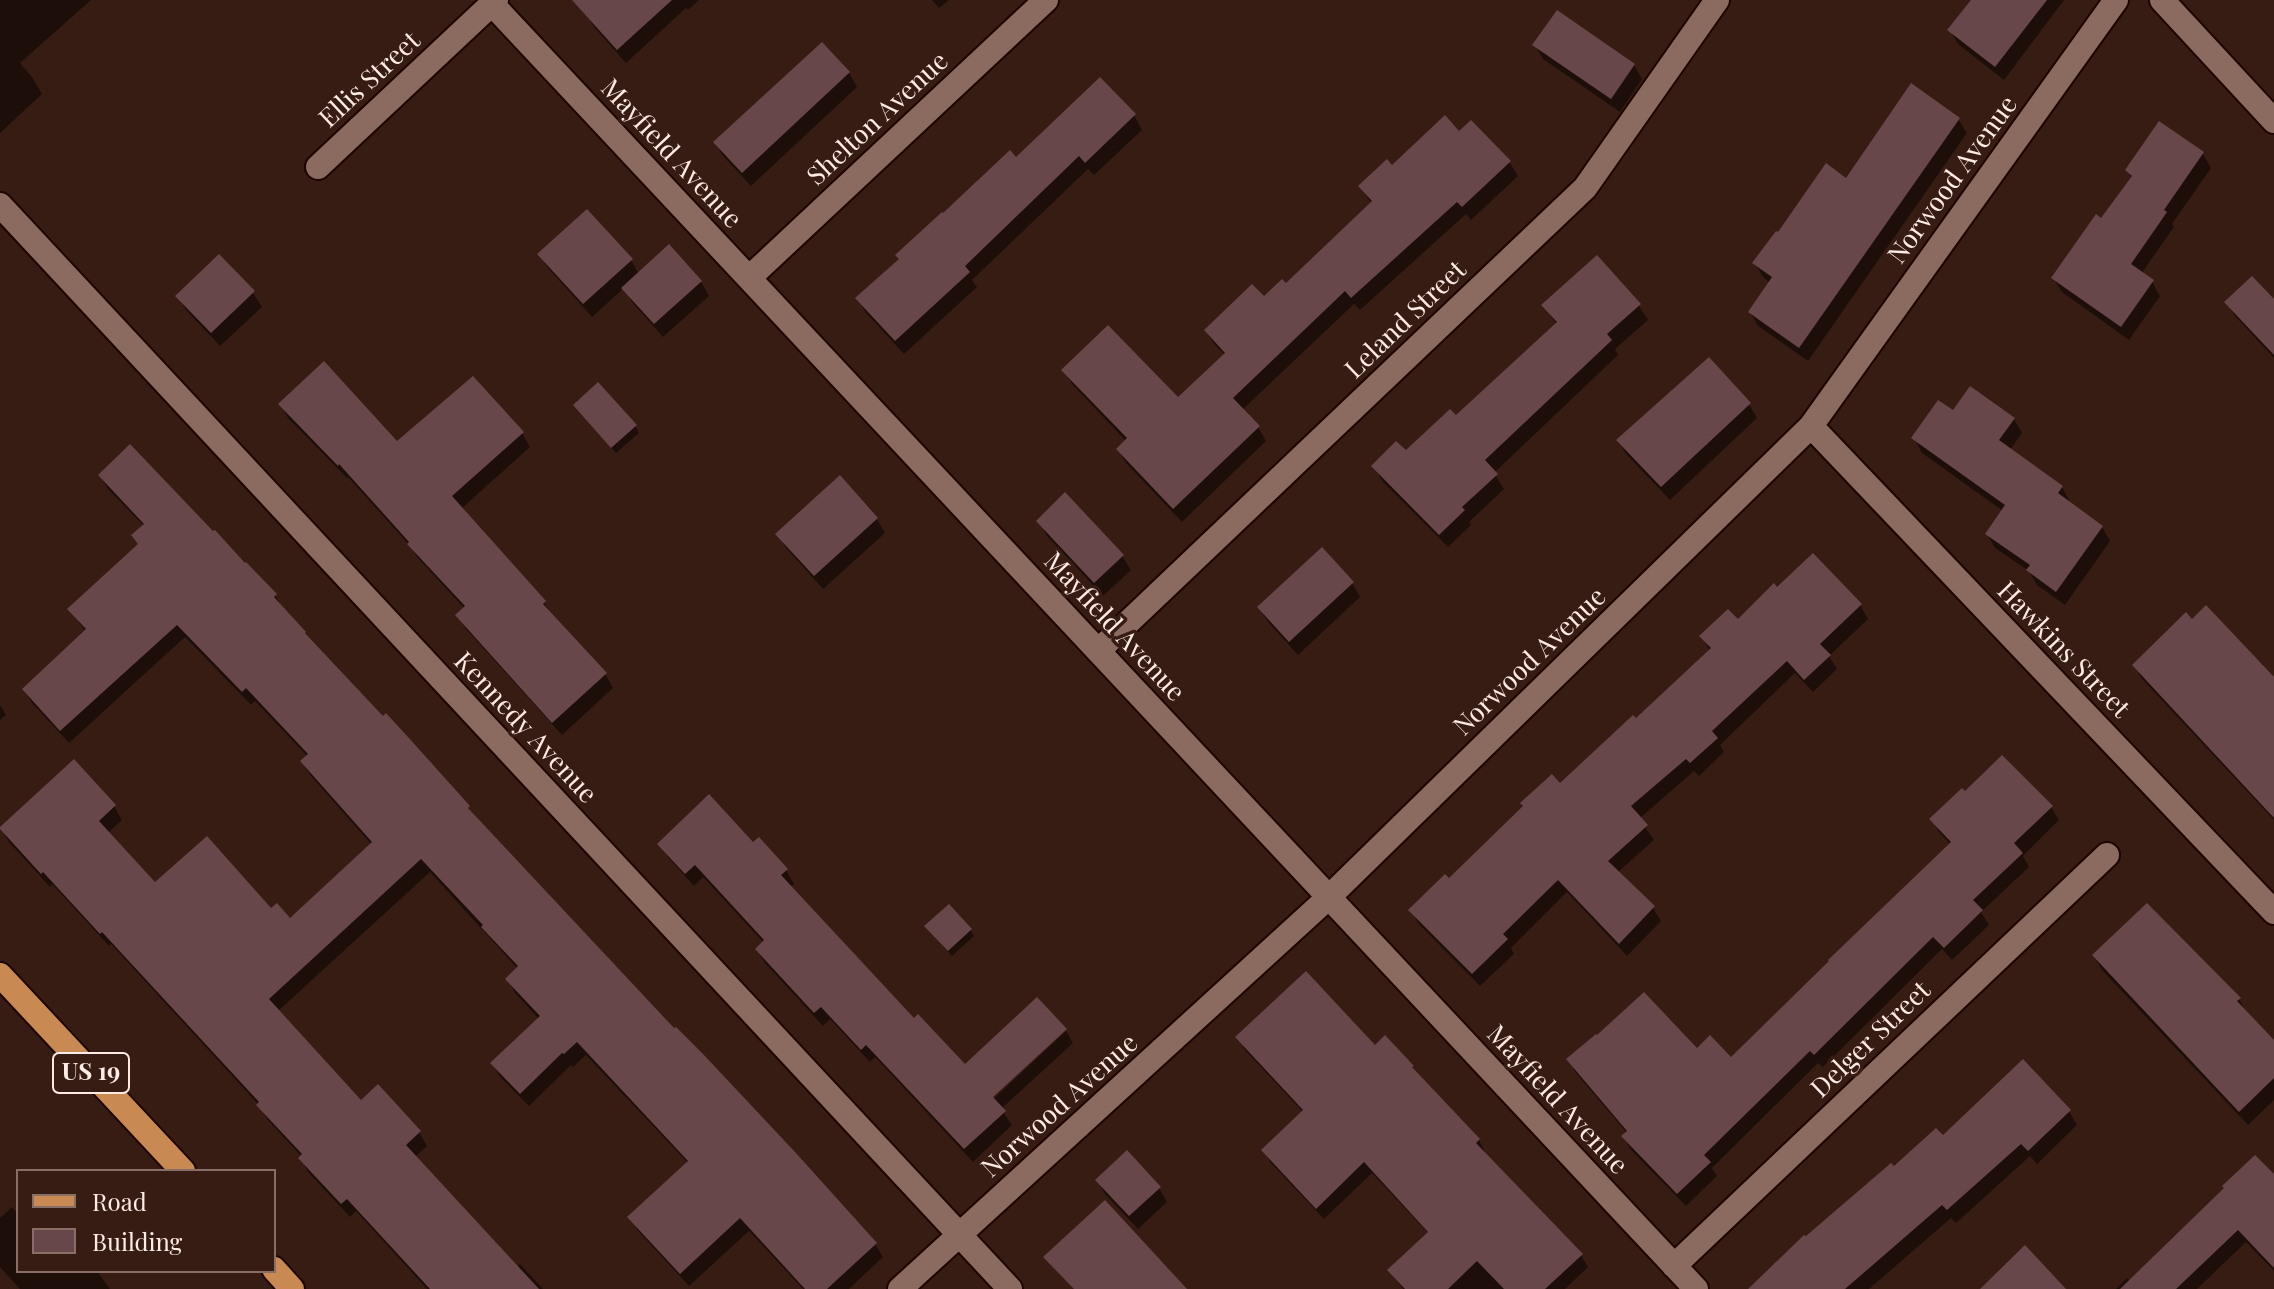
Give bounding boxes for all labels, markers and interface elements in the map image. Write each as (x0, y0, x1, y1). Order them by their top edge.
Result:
street label: Ellis Street (313, 26, 427, 134)
street label: Shelton Avenue (801, 46, 955, 192)
street label: Mayfield Avenue (594, 73, 748, 235)
street label: Norwood Avenue (1882, 90, 2024, 270)
street label: Leland Street (1339, 255, 1473, 385)
street label: Mayfield Avenue (1037, 546, 1191, 708)
street label: Hawkins Street (1990, 575, 2136, 725)
street label: Norwood Avenue (1447, 582, 1613, 742)
street label: Kennedy Avenue (447, 646, 603, 810)
street label: Delger Street (1805, 975, 1937, 1105)
street label: Mayfield Avenue (1480, 1019, 1634, 1181)
street label: Norwood Avenue (975, 1028, 1145, 1184)
road number: US 19 (53, 1053, 129, 1093)
legend (16, 1169, 276, 1273)
text: Road (92, 1185, 147, 1217)
text: Building (92, 1225, 182, 1257)

